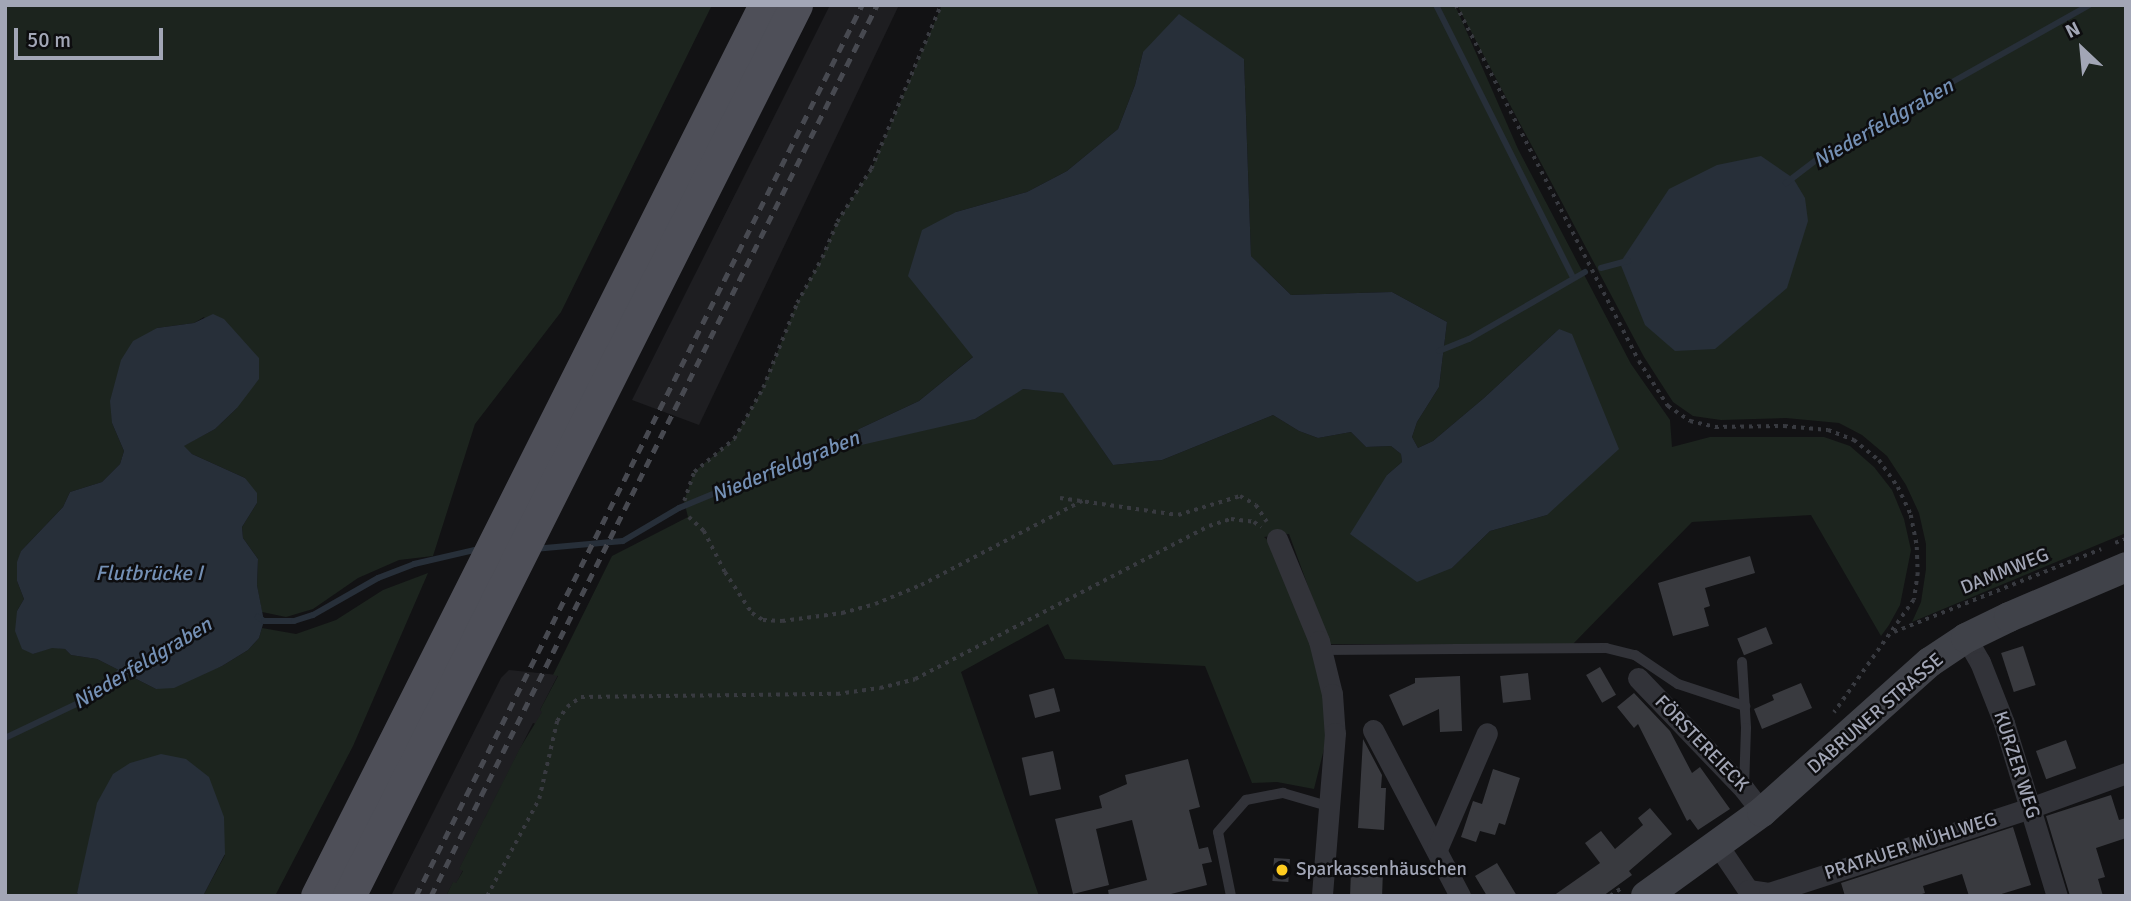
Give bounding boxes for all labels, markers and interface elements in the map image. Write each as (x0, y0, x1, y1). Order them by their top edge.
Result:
scale bar (18, 14, 166, 58)
north arrow (2047, 14, 2117, 84)
text: N (2062, 16, 2084, 44)
text: 50 m (27, 27, 71, 53)
water label: Niederfeldgraben (1809, 73, 1957, 173)
water label: Niederfeldgraben (707, 425, 863, 507)
street label: DAMMWEG (1958, 544, 2052, 600)
water label: Flutbrücke I (95, 560, 203, 586)
water label: Niederfeldgraben (68, 612, 216, 714)
street label: DABRUNER STRASSE (1803, 649, 1949, 779)
street label: FÖRSTEREIECK (1649, 691, 1753, 797)
street label: KURZER WEG (1988, 709, 2044, 821)
street label: PRATAUER MÜHLWEG (1822, 808, 2000, 886)
place label: Sparkassenhäuschen (1296, 859, 1467, 881)
marker: Sparkassenhäuschen (1274, 862, 1290, 878)

